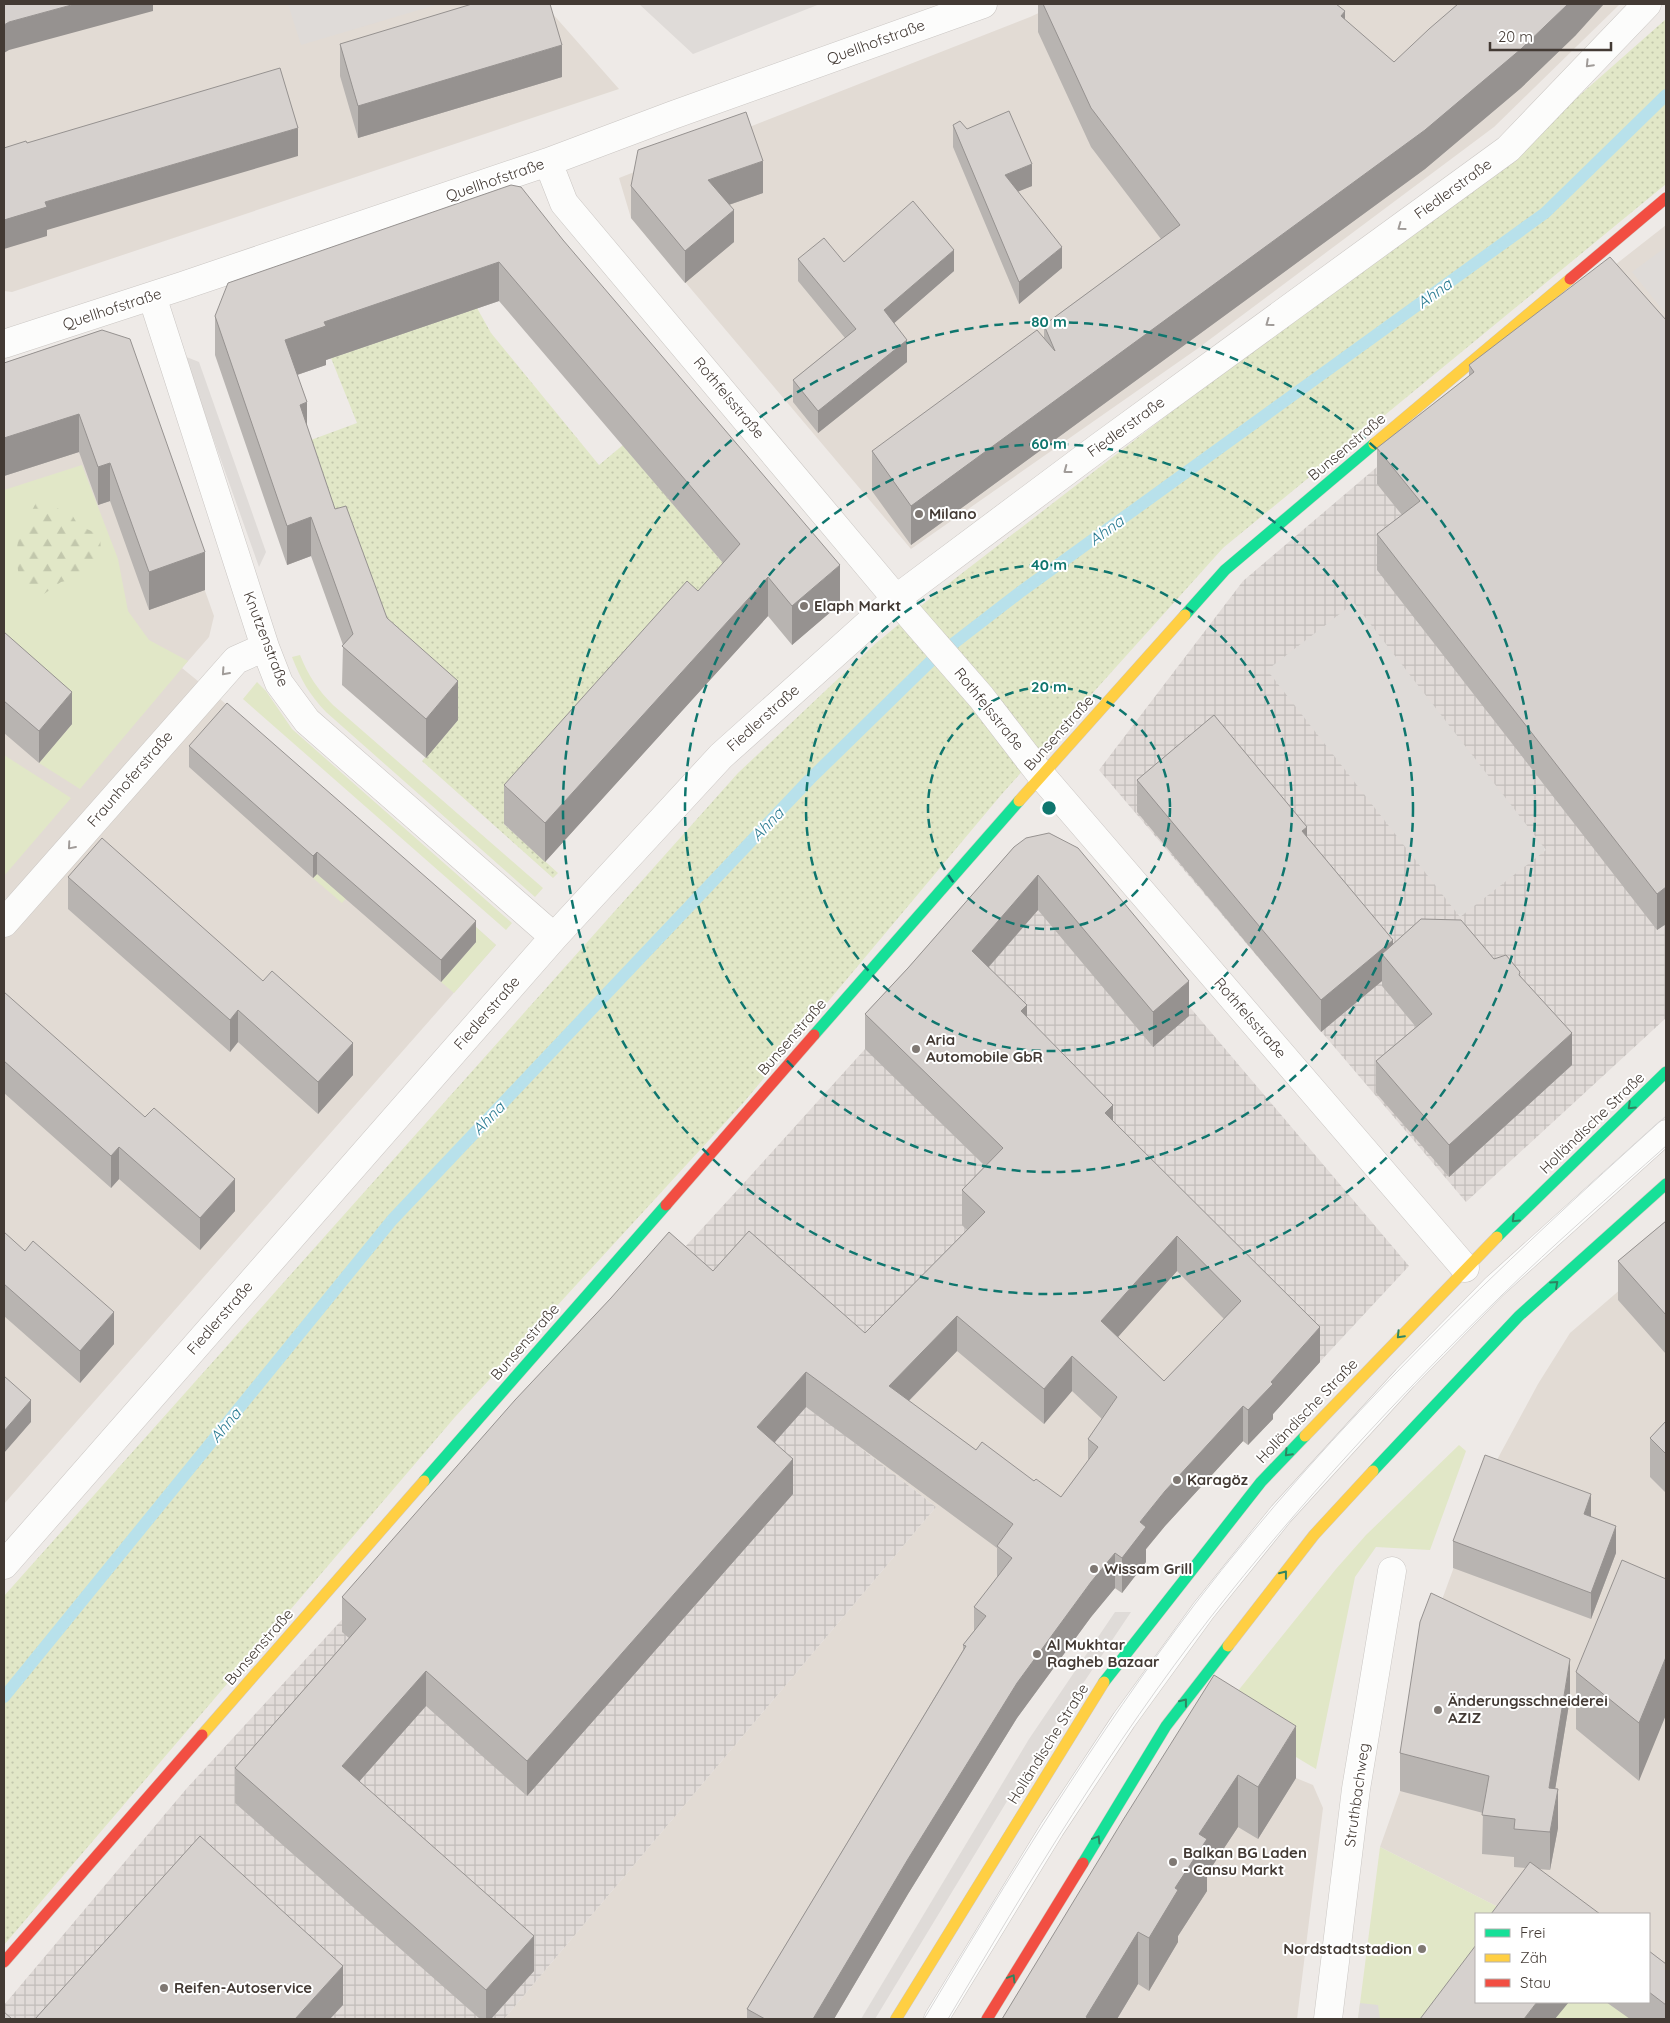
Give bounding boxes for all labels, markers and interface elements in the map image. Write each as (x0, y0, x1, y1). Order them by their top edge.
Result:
street label: Quellhofstraße (824, 15, 927, 68)
scale bar (1490, 20, 1611, 52)
text: 20 m (1498, 27, 1533, 46)
one-way arrow (1586, 59, 1595, 68)
street label: Quellhofstraße (443, 154, 547, 205)
street label: Fiedlerstraße (1410, 154, 1495, 223)
one-way arrow (1398, 222, 1407, 230)
water label: Ahna (1413, 273, 1456, 312)
street label: Quellhofstraße (60, 284, 164, 333)
text: 80 m (1031, 312, 1067, 331)
one-way arrow (1265, 317, 1275, 326)
street label: Rothfelsstraße (690, 353, 769, 442)
street label: Fiedlerstraße (1083, 392, 1168, 461)
street label: Bunsenstraße (1304, 409, 1389, 485)
text: 60 m (1031, 434, 1067, 453)
one-way arrow (1064, 465, 1073, 473)
place label: Milano (929, 504, 977, 523)
marker: Milano (913, 508, 925, 520)
water label: Ahna (1085, 510, 1128, 549)
text: 40 m (1031, 555, 1067, 574)
street label: Knutzenstraße (240, 588, 293, 689)
place label: Elaph Markt (814, 596, 901, 615)
marker: Elaph Markt (798, 600, 810, 612)
street label: Rothfelsstraße (950, 664, 1028, 754)
one-way arrow (222, 667, 231, 676)
text: 20 m (1031, 677, 1067, 696)
street label: Fiedlerstraße (722, 680, 803, 755)
street label: Bunsenstraße (1020, 691, 1098, 775)
street label: Fraunhoferstraße (83, 727, 177, 831)
centre of rings (1040, 799, 1058, 817)
water label: Ahna (746, 802, 788, 845)
one-way arrow (68, 841, 77, 850)
street label: Fiedlerstraße (450, 972, 524, 1053)
street label: Rothfelsstraße (1210, 973, 1291, 1062)
street label: Bunsenstraße (753, 994, 830, 1079)
place label: Aria Automobile GbR (926, 1030, 1043, 1066)
marker: Aria Automobile GbR (910, 1043, 922, 1055)
street label: Holländische Straße (1535, 1068, 1648, 1178)
water label: Ahna (467, 1096, 509, 1139)
one-way arrow (1628, 1100, 1637, 1109)
one-way arrow (1511, 1213, 1520, 1222)
street label: Fiedlerstraße (183, 1277, 257, 1358)
one-way arrow (1549, 1281, 1558, 1289)
street label: Bunsenstraße (486, 1299, 563, 1384)
one-way arrow (1397, 1329, 1406, 1338)
street label: Holländische Straße (1252, 1354, 1362, 1467)
water label: Ahna (205, 1403, 246, 1446)
one-way arrow (1285, 1447, 1294, 1456)
place label: Karagöz (1187, 1470, 1248, 1489)
marker: Karagöz (1171, 1474, 1183, 1486)
place label: Wissam Grill (1104, 1559, 1192, 1578)
marker: Wissam Grill (1088, 1563, 1100, 1575)
one-way arrow (1278, 1570, 1287, 1580)
street label: Bunsenstraße (220, 1604, 297, 1689)
place label: Al Mukhtar Ragheb Bazaar (1047, 1635, 1160, 1671)
marker: Al Mukhtar Ragheb Bazaar (1031, 1648, 1043, 1660)
street label: Holländische Straße (1003, 1680, 1092, 1807)
place label: Änderungsschneiderei AZIZ (1448, 1691, 1608, 1727)
one-way arrow (1179, 1699, 1187, 1708)
marker: Änderungsschneiderei AZIZ (1432, 1704, 1444, 1716)
street label: Struthbachweg (1340, 1742, 1373, 1848)
one-way arrow (1091, 1835, 1100, 1844)
place label: Balkan BG Laden - Cansu Markt (1183, 1843, 1307, 1879)
marker: Balkan BG Laden - Cansu Markt (1167, 1856, 1179, 1868)
legend (1475, 1913, 1650, 2003)
text: Frei (1520, 1923, 1546, 1942)
place label: Nordstadtstadion (1283, 1939, 1412, 1958)
marker: Nordstadtstadion (1416, 1943, 1428, 1955)
text: Zäh (1520, 1948, 1547, 1967)
text: Stau (1520, 1973, 1551, 1992)
one-way arrow (1006, 1974, 1016, 1983)
place label: Reifen-Autoservice (174, 1978, 312, 1997)
marker: Reifen-Autoservice (158, 1982, 170, 1994)

